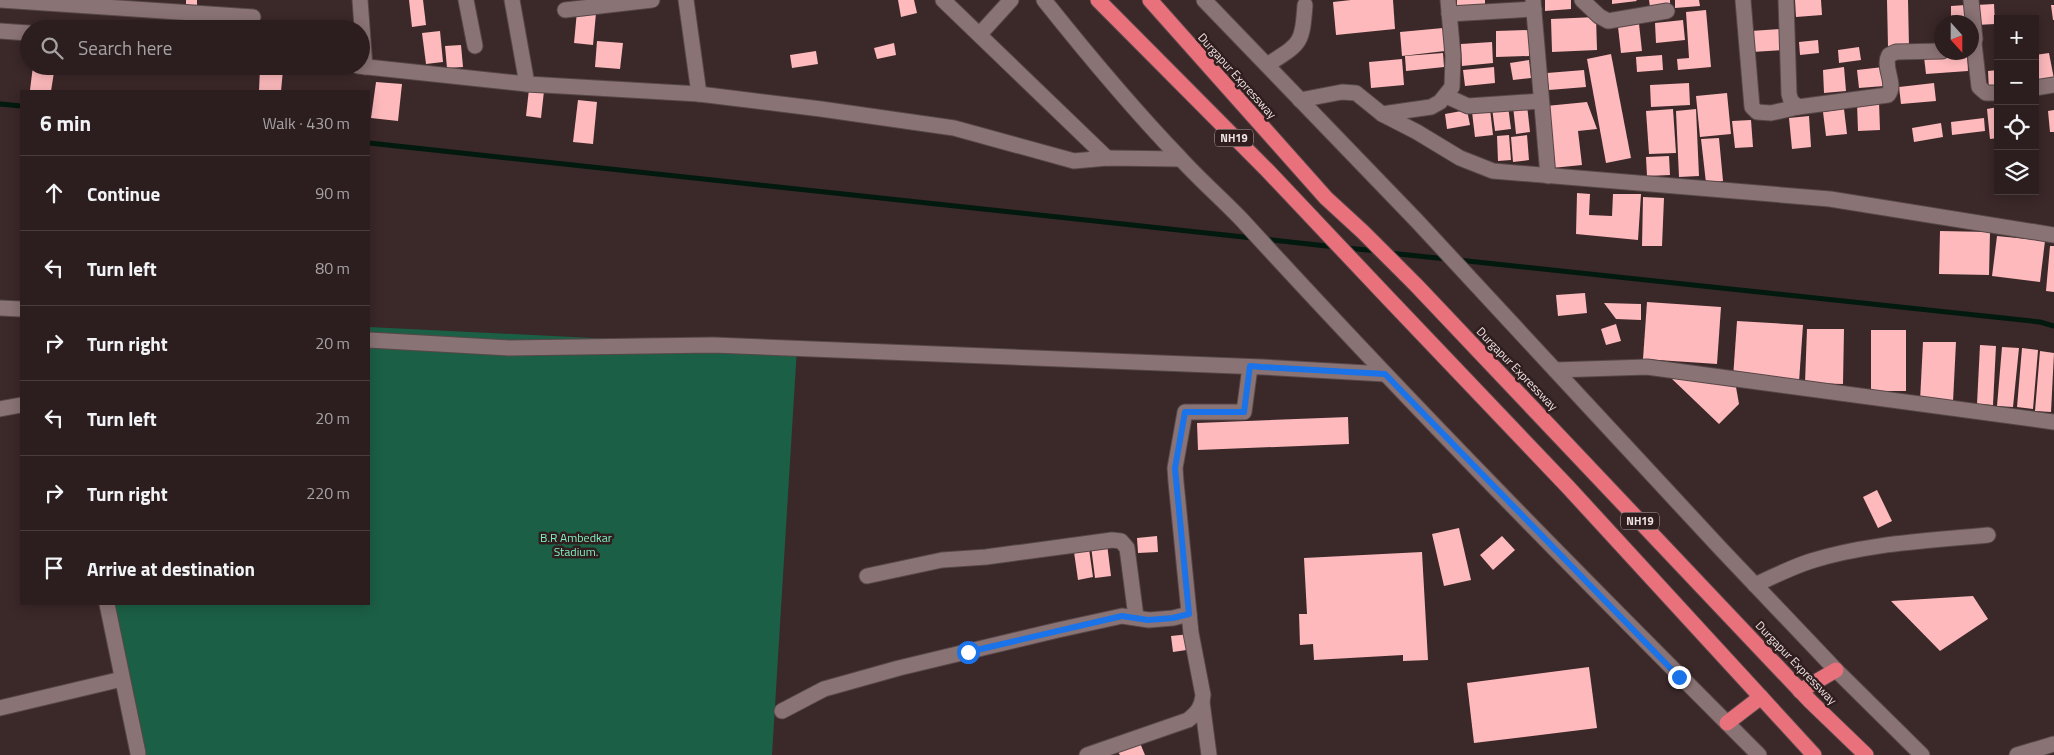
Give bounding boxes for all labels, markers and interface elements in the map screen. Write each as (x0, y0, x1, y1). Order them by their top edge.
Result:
north arrow (1934, 15, 1979, 60)
map controls (1994, 15, 2039, 195)
button: + (1994, 15, 2039, 60)
search box (20, 20, 370, 75)
street label: Durgapur Expressway (1193, 28, 1281, 123)
text: Search here (78, 33, 172, 62)
icon: search (38, 34, 66, 62)
button: − (1994, 60, 2039, 105)
button: locate (1994, 105, 2039, 150)
text: 6 min (40, 107, 91, 139)
text: Walk · 430 m (262, 111, 350, 135)
road number: NH19 (1215, 130, 1253, 146)
button: layers (1994, 150, 2039, 195)
icon: ahead (40, 179, 68, 207)
text: Continue (87, 179, 160, 208)
text: 90 m (315, 181, 350, 205)
icon: left (40, 254, 68, 282)
text: Turn left (87, 254, 157, 283)
text: 80 m (315, 256, 350, 280)
street label: Durgapur Expressway (1472, 322, 1563, 415)
icon: right (40, 329, 68, 357)
text: Turn right (87, 329, 168, 358)
text: 20 m (315, 331, 350, 355)
icon: left (40, 404, 68, 432)
text: Turn left (87, 404, 157, 433)
text: 20 m (315, 406, 350, 430)
icon: right (40, 479, 68, 507)
text: Turn right (87, 479, 168, 508)
text: 220 m (306, 481, 350, 505)
road number: NH19 (1621, 512, 1659, 530)
park label: B.R Ambedkar Stadium. (540, 528, 612, 561)
icon: arrive (40, 554, 68, 582)
text: Arrive at destination (87, 554, 255, 583)
street label: Durgapur Expressway (1751, 616, 1842, 709)
route start (957, 641, 980, 664)
route end (1668, 666, 1691, 689)

